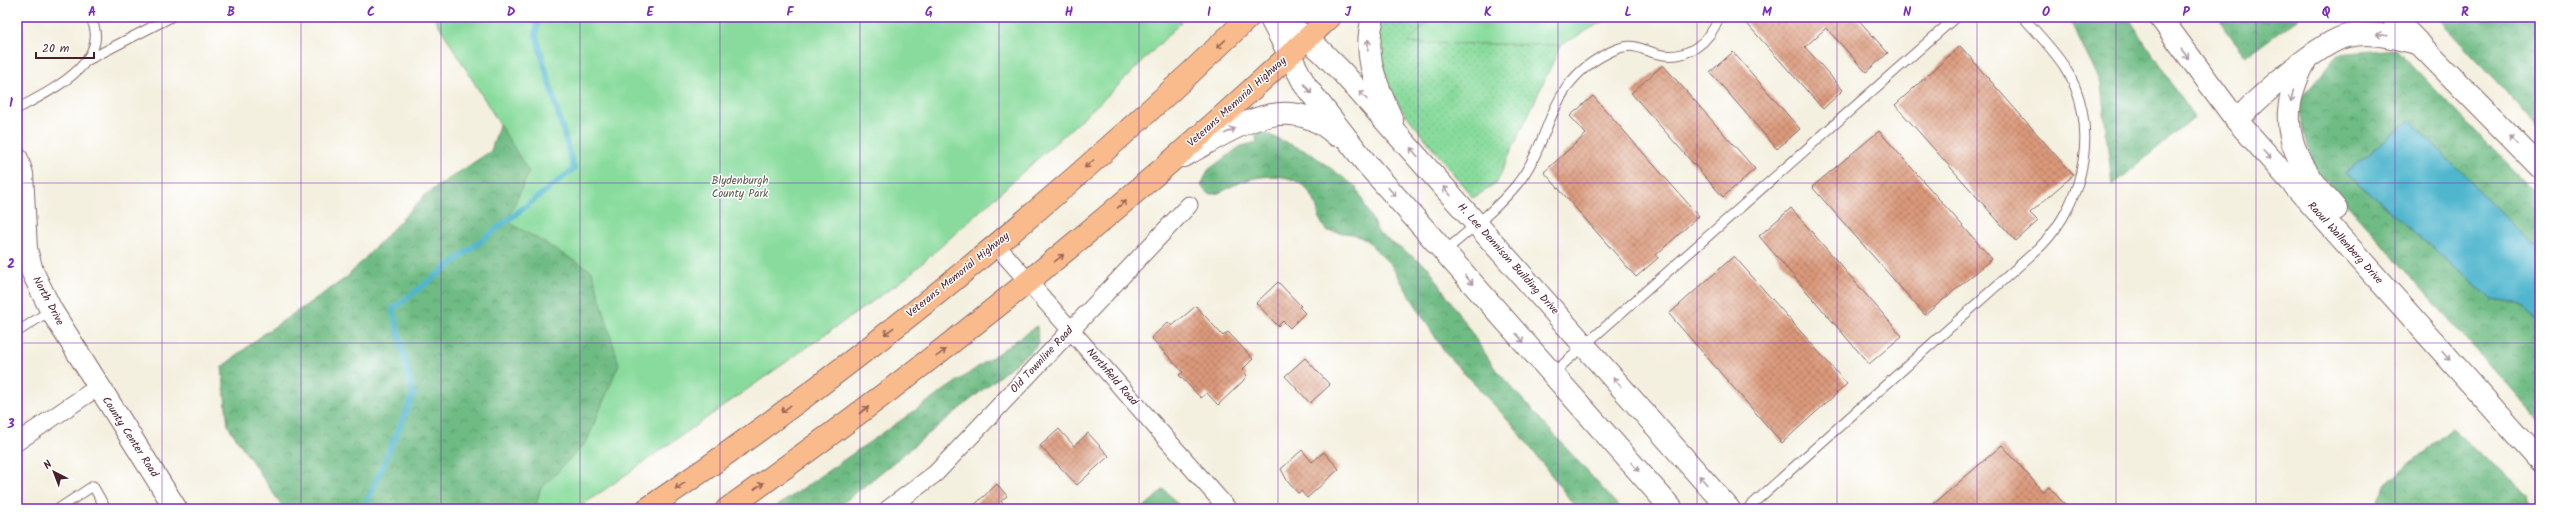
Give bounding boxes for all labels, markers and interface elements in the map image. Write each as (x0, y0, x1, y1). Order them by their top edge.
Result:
text: A (88, 2, 96, 23)
text: B (227, 2, 235, 23)
text: C (367, 2, 375, 23)
text: D (507, 2, 516, 23)
text: E (646, 2, 654, 23)
text: F (786, 2, 794, 23)
text: G (925, 2, 933, 23)
text: H (1065, 2, 1074, 23)
text: I (1207, 2, 1211, 23)
text: J (1345, 2, 1352, 23)
text: K (1484, 2, 1492, 23)
text: L (1624, 2, 1632, 23)
text: M (1762, 2, 1772, 23)
text: N (1903, 2, 1912, 23)
text: O (2042, 2, 2050, 23)
text: P (2182, 2, 2190, 23)
text: Q (2322, 2, 2331, 23)
text: R (2461, 2, 2469, 23)
one-way arrow (2376, 31, 2389, 39)
scale bar (36, 34, 94, 60)
text: 20 m (42, 39, 70, 58)
one-way arrow (1216, 39, 1226, 49)
one-way arrow (1365, 39, 1372, 52)
one-way arrow (2181, 48, 2190, 59)
street label: Veterans Memorial Highway (1183, 52, 1291, 152)
one-way arrow (1304, 83, 1312, 94)
one-way arrow (2288, 90, 2295, 103)
one-way arrow (1359, 91, 1368, 101)
text: 1 (9, 93, 13, 114)
one-way arrow (1224, 127, 1236, 134)
one-way arrow (2508, 134, 2518, 144)
one-way arrow (1409, 147, 1418, 158)
one-way arrow (2262, 149, 2271, 159)
one-way arrow (1084, 159, 1094, 169)
park label: Blydenburgh County Park (712, 172, 769, 203)
one-way arrow (1443, 186, 1452, 196)
one-way arrow (1387, 187, 1396, 197)
street label: Raoul Wallenberg Drive (2303, 198, 2387, 288)
street label: H. Lee Dennison Building Drive (1453, 199, 1563, 319)
one-way arrow (1117, 200, 1128, 209)
street label: Veterans Memorial Highway (902, 227, 1014, 322)
one-way arrow (1054, 253, 1064, 262)
text: 2 (7, 254, 15, 275)
street label: North Drive (27, 273, 69, 329)
one-way arrow (1465, 275, 1474, 286)
street label: Old Townline Road (1006, 322, 1078, 398)
one-way arrow (884, 327, 895, 335)
one-way arrow (1516, 333, 1525, 344)
street label: Northfield Road (1082, 344, 1143, 410)
one-way arrow (935, 348, 946, 357)
one-way arrow (2441, 350, 2450, 360)
one-way arrow (1613, 378, 1622, 388)
street label: County Center Road (97, 393, 163, 481)
one-way arrow (780, 405, 791, 414)
one-way arrow (858, 405, 869, 414)
text: 3 (6, 414, 15, 435)
north arrow (34, 452, 74, 492)
text: N (39, 456, 57, 474)
one-way arrow (1631, 462, 1640, 472)
one-way arrow (1699, 475, 1708, 485)
one-way arrow (675, 482, 686, 490)
one-way arrow (753, 482, 764, 491)

